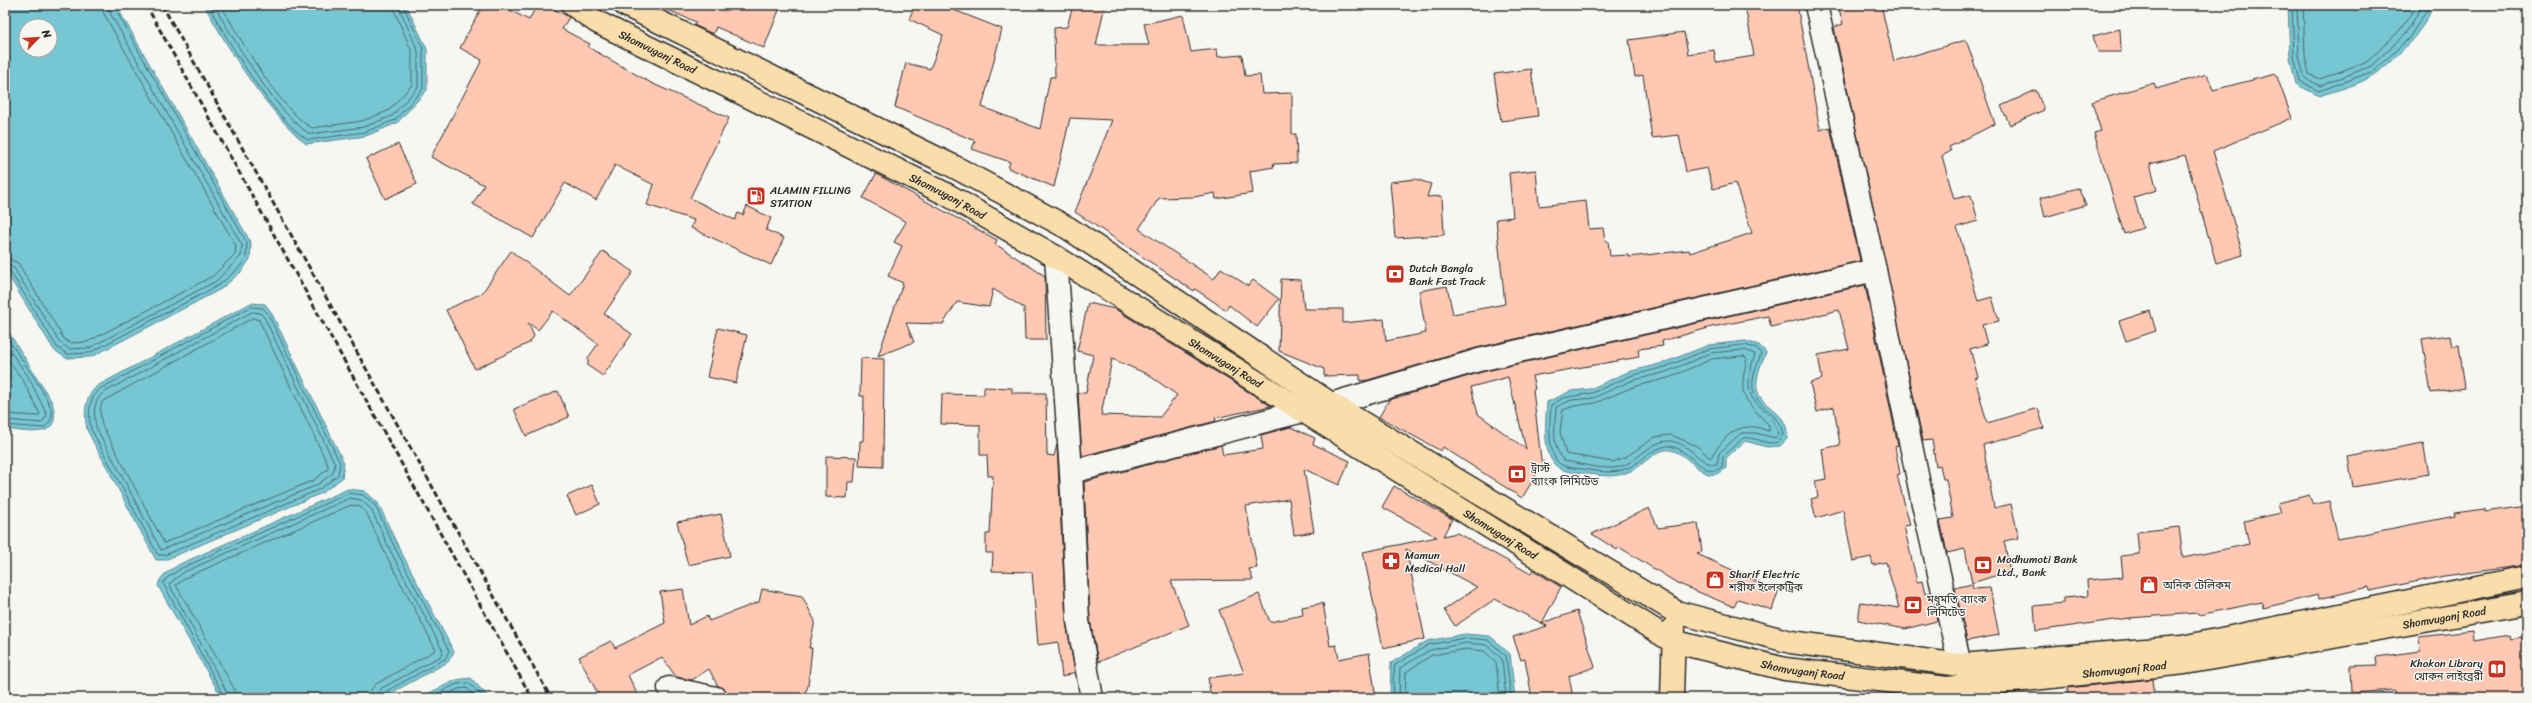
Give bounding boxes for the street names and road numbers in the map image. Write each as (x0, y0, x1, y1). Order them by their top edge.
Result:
street label: Shomvuganj Road (615, 25, 701, 80)
street label: Shomvuganj Road (906, 168, 990, 226)
street label: Shomvuganj Road (1184, 333, 1267, 394)
street label: Shomvuganj Road (1459, 504, 1542, 566)
street label: Shomvuganj Road (2401, 601, 2489, 635)
street label: Shomvuganj Road (1759, 654, 1847, 686)
street label: Shomvuganj Road (2081, 656, 2169, 684)

